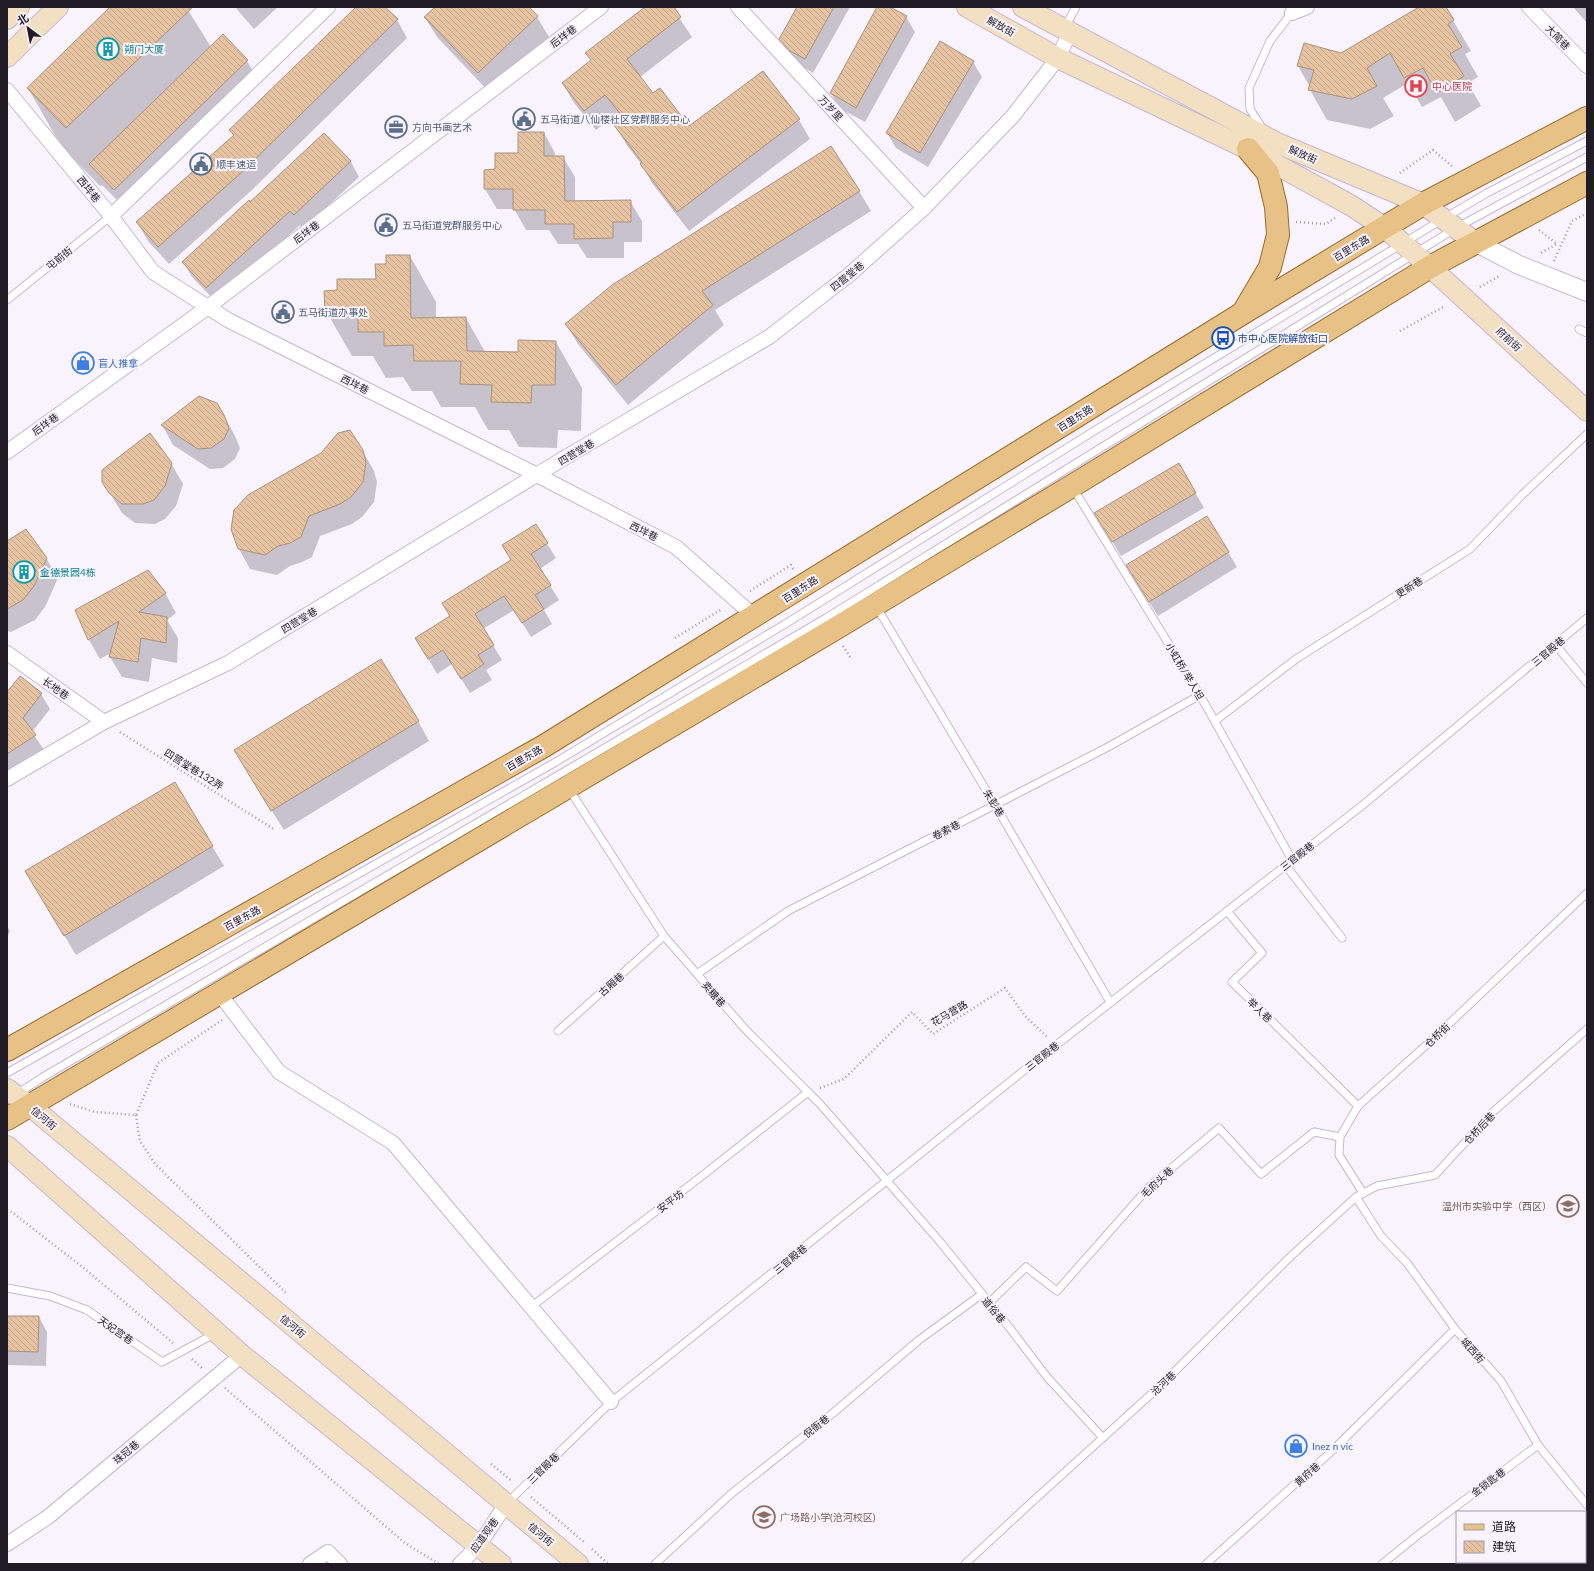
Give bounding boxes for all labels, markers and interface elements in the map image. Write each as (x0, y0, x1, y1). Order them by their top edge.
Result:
north arrow (8, 8, 48, 48)
text: 北 (14, 11, 31, 28)
street label: 解放街 (985, 13, 1017, 39)
street label: 后垟巷 (547, 22, 579, 50)
street label: 大简巷 (1543, 22, 1573, 52)
building icon: 朔门大厦 (95, 36, 121, 62)
place label: 朔门大厦 (124, 43, 164, 55)
hospital icon: 中心医院 (1403, 73, 1429, 99)
place label: 中心医院 (1432, 80, 1472, 92)
street label: 万岁里 (816, 93, 846, 123)
public building icon: 五马街道八仙楼社区党群服务中心 (511, 106, 537, 132)
place label: 五马街道八仙楼社区党群服务中心 (540, 113, 690, 125)
office icon: 方向书画艺术 (383, 114, 409, 140)
place label: 方向书画艺术 (412, 121, 472, 133)
street label: 解放街 (1287, 143, 1319, 165)
public building icon: 顺丰速运 (188, 151, 214, 177)
place label: 顺丰速运 (216, 158, 256, 170)
street label: 西垟巷 (75, 174, 103, 204)
public building icon: 五马街道党群服务中心 (373, 212, 399, 238)
street label: 后垟巷 (290, 218, 322, 246)
place label: 五马街道党群服务中心 (402, 219, 502, 231)
street label: 百里东路 (1331, 233, 1371, 263)
street label: 屯前街 (44, 244, 74, 272)
street label: 四营堂巷 (828, 259, 866, 293)
public building icon: 五马街道办事处 (270, 299, 296, 325)
place label: 五马街道办事处 (298, 306, 368, 318)
street label: 府前街 (1494, 324, 1524, 354)
bus stop icon: 市中心医院解放街口 (1210, 325, 1236, 351)
place label: 市中心医院解放街口 (1238, 332, 1328, 344)
shop icon: 盲人推拿 (70, 350, 96, 376)
place label: 盲人推拿 (98, 357, 138, 369)
street label: 西垟巷 (339, 372, 371, 396)
street label: 百里东路 (1055, 402, 1095, 434)
street label: 后垟巷 (29, 410, 61, 438)
street label: 四营堂巷 (556, 437, 596, 467)
street label: 西垟巷 (628, 519, 660, 543)
building icon: 金德景园4栋 (11, 559, 37, 585)
place label: 金德景园4栋 (40, 566, 96, 578)
street label: 百里东路 (780, 573, 820, 605)
street label: 更新巷 (1393, 574, 1425, 600)
street label: 四营堂巷 (279, 605, 319, 635)
street label: 三官殿巷 (1529, 634, 1567, 668)
street label: 小虹桥/举人坦 (1163, 640, 1207, 702)
street label: 长地巷 (40, 674, 72, 702)
street label: 百里东路 (504, 743, 544, 773)
street label: 四营堂巷132弄 (162, 746, 226, 792)
street label: 朱彭巷 (981, 787, 1007, 819)
street label: 卷索巷 (930, 818, 962, 842)
street label: 三官殿巷 (1278, 839, 1316, 873)
street label: 百里东路 (222, 903, 262, 933)
street label: 古厢巷 (596, 970, 626, 998)
street label: 卖糖巷 (700, 979, 728, 1009)
street label: 举人巷 (1245, 995, 1275, 1025)
street label: 花马营路 (929, 998, 969, 1028)
street label: 仓桥街 (1422, 1020, 1452, 1050)
street label: 三官殿巷 (1023, 1039, 1061, 1073)
street label: 信河街 (29, 1104, 59, 1132)
street label: 仓桥后巷 (1461, 1109, 1497, 1147)
street label: 毛府头巷 (1138, 1164, 1176, 1200)
street label: 安平坊 (654, 1187, 686, 1215)
school or university icon: 温州市实验中学（西区） (1555, 1193, 1581, 1219)
place label: 温州市实验中学（西区） (1442, 1200, 1552, 1212)
street label: 三官殿巷 (771, 1242, 809, 1276)
street label: 道俗巷 (980, 1295, 1008, 1325)
street label: 信河街 (278, 1312, 308, 1340)
street label: 天妃宫巷 (96, 1314, 136, 1346)
street label: 城西街 (1459, 1335, 1487, 1365)
street label: 沧河巷 (1148, 1368, 1178, 1398)
street label: 倪衙巷 (800, 1412, 832, 1440)
shop icon: Inez n vic (1283, 1433, 1309, 1459)
street label: 珠冠巷 (111, 1438, 141, 1466)
place label: Inez n vic (1312, 1440, 1353, 1452)
street label: 三官殿巷 (524, 1450, 562, 1486)
street label: 黄府巷 (1292, 1460, 1322, 1488)
street label: 金锁匙巷 (1468, 1465, 1508, 1499)
school or university icon: 广场路小学(沧河校区) (751, 1504, 777, 1530)
place label: 广场路小学(沧河校区) (780, 1511, 876, 1523)
legend (1456, 1511, 1586, 1563)
street label: 应道观巷 (467, 1515, 501, 1555)
text: 道路 (1492, 1519, 1516, 1534)
street label: 信河街 (526, 1520, 556, 1548)
text: 建筑 (1492, 1539, 1516, 1554)

